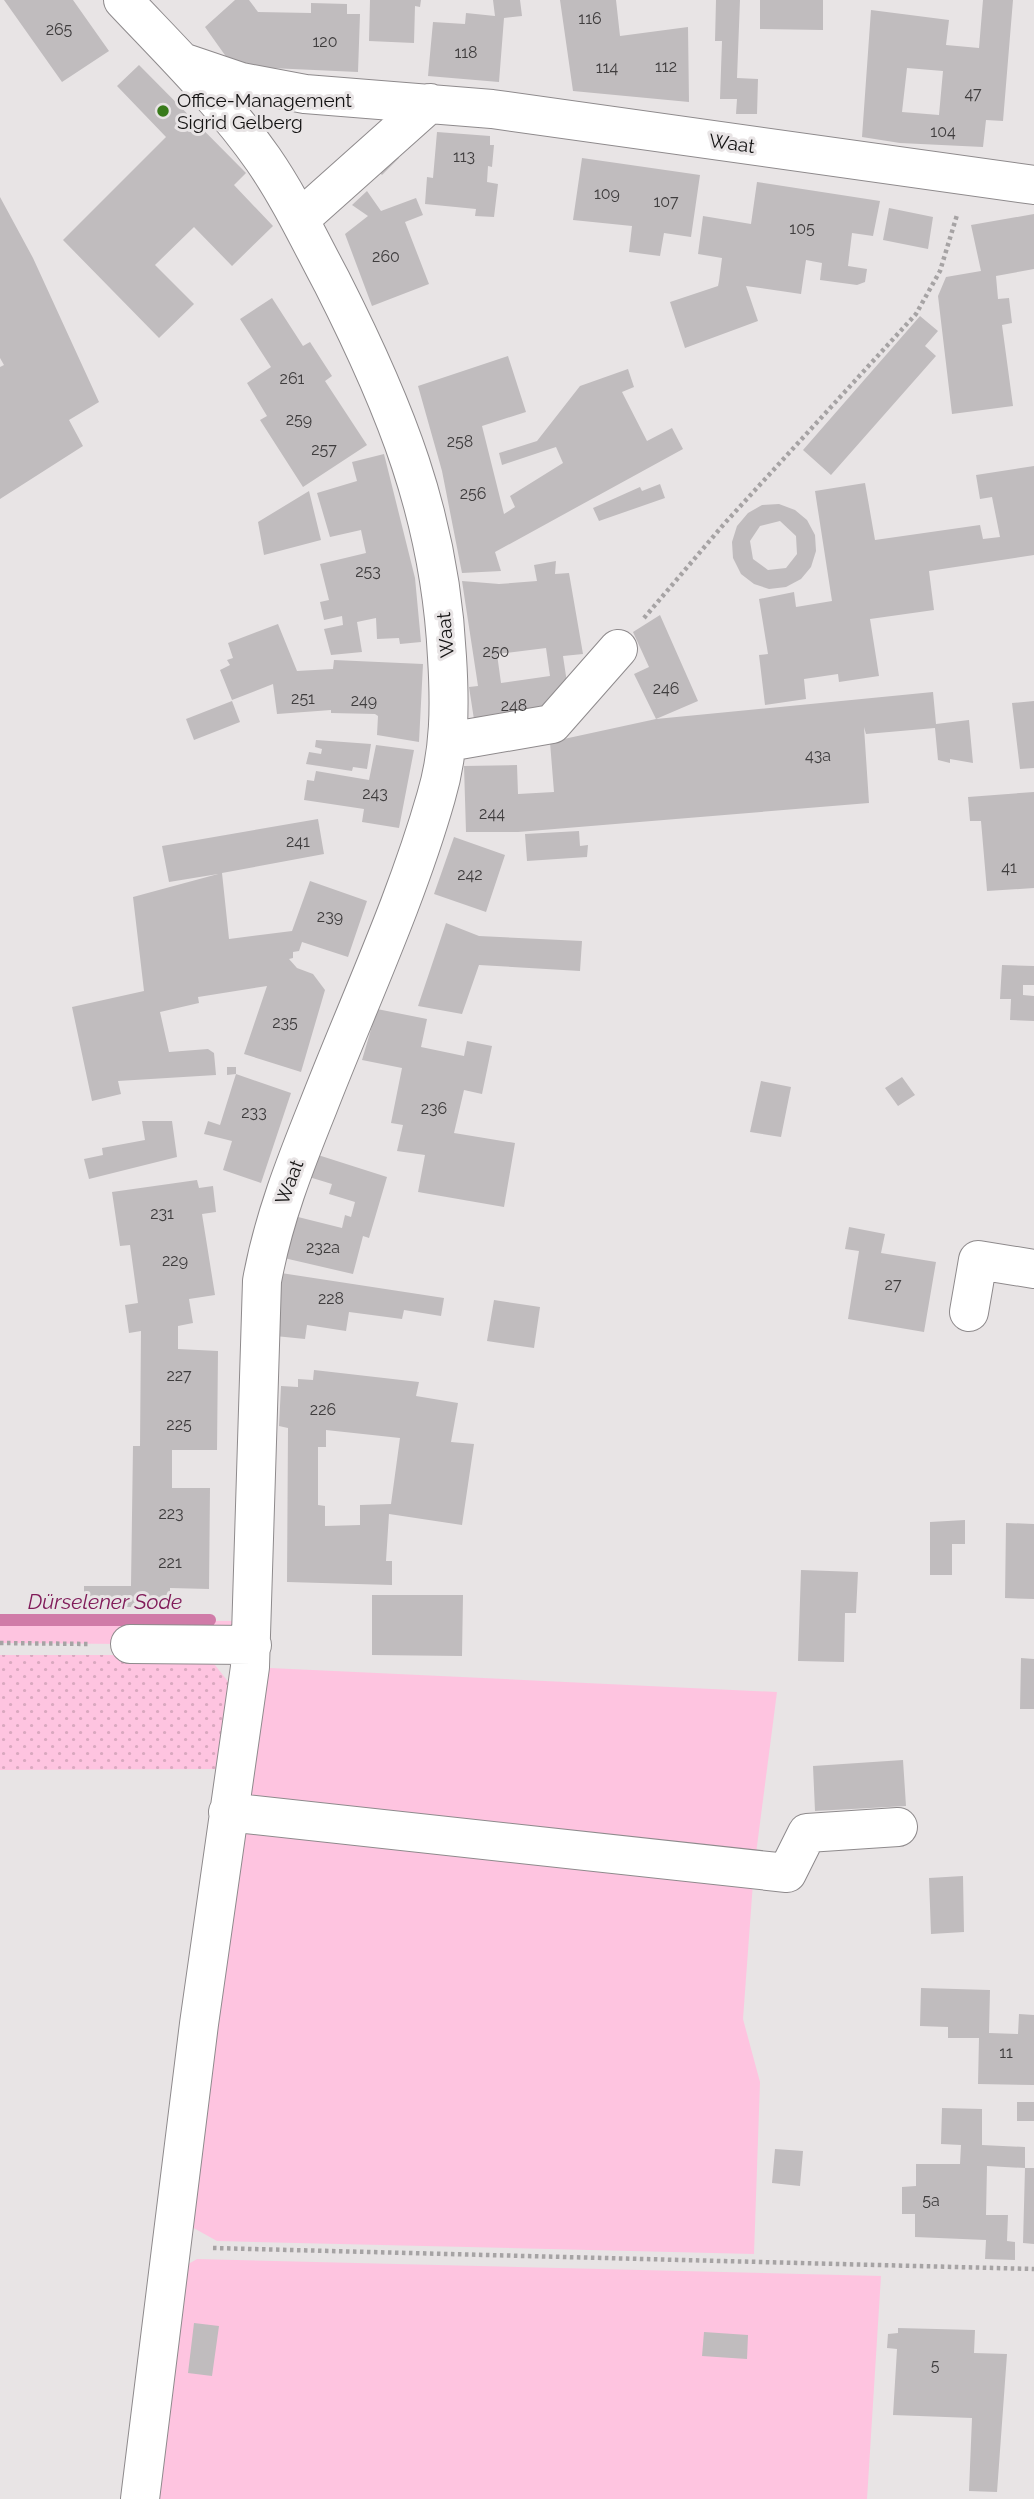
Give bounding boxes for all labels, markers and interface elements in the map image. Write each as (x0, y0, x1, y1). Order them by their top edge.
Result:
house number: 116 (578, 9, 602, 28)
house number: 265 (46, 20, 73, 39)
house number: 120 (313, 32, 337, 51)
house number: 118 (454, 43, 478, 62)
house number: 112 (655, 57, 677, 76)
house number: 114 (596, 58, 618, 77)
house number: 47 (964, 84, 982, 103)
place label: Office-Management Sigrid Gelberg (177, 89, 353, 133)
marker: Office-Management Sigrid Gelberg (155, 103, 171, 119)
house number: 104 (930, 122, 956, 141)
street label: Waat (708, 129, 757, 157)
house number: 113 (453, 147, 475, 166)
house number: 109 (594, 184, 620, 203)
house number: 107 (653, 192, 679, 211)
house number: 105 (789, 219, 815, 238)
house number: 260 (372, 247, 400, 266)
house number: 261 (280, 369, 305, 388)
house number: 259 (286, 410, 312, 429)
house number: 258 (447, 432, 473, 451)
house number: 257 (311, 440, 337, 459)
house number: 256 (460, 484, 486, 503)
house number: 253 (355, 562, 381, 581)
street label: Waat (432, 611, 458, 659)
house number: 250 (483, 642, 509, 661)
house number: 246 (653, 679, 679, 698)
house number: 251 (291, 689, 315, 708)
house number: 249 (351, 691, 377, 710)
house number: 248 (501, 696, 527, 715)
house number: 43a (805, 746, 831, 765)
house number: 243 (362, 784, 388, 803)
house number: 244 (479, 804, 505, 823)
house number: 241 (286, 832, 310, 851)
house number: 41 (1001, 858, 1017, 877)
house number: 242 (457, 865, 483, 884)
house number: 239 (317, 907, 343, 926)
house number: 235 (272, 1013, 298, 1032)
house number: 236 (421, 1099, 447, 1118)
house number: 233 (241, 1103, 267, 1122)
street label: Waat (271, 1156, 308, 1207)
house number: 231 (150, 1204, 174, 1223)
house number: 232a (306, 1238, 340, 1257)
house number: 229 (162, 1251, 188, 1270)
house number: 27 (885, 1275, 902, 1294)
house number: 228 (318, 1289, 344, 1308)
house number: 227 (166, 1366, 192, 1385)
house number: 226 (310, 1400, 336, 1419)
house number: 225 (166, 1415, 192, 1434)
house number: 223 (158, 1504, 184, 1523)
house number: 221 (158, 1553, 182, 1572)
water label: Dürselener Sode (28, 1589, 182, 1614)
house number: 11 (999, 2043, 1013, 2062)
house number: 5a (922, 2191, 940, 2210)
house number: 5 (931, 2356, 940, 2375)

